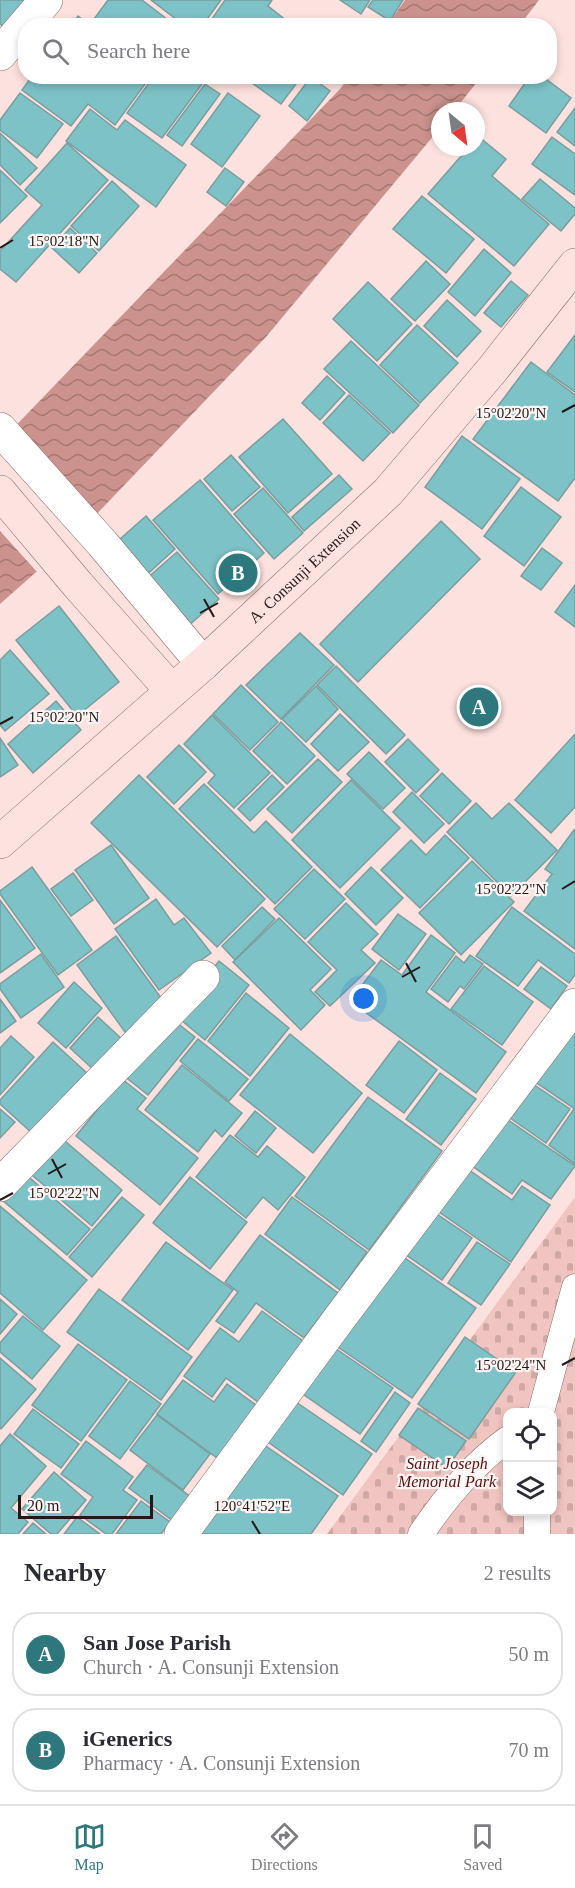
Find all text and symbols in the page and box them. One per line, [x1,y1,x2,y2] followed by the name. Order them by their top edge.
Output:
[18,18,557,84] search box
[39,35,72,68] icon: search
[87,38,190,63] text: Search here
[431,102,485,156] north arrow
[29,233,99,249] text: 15°02'18"N
[476,405,546,421] text: 15°02'20"N
[245,514,363,626] street label: A. Consunji Extension
[218,550,258,596] pin: B
[460,684,498,730] pin: A
[29,709,99,725] text: 15°02'20"N
[476,881,546,897] text: 15°02'22"N
[349,984,378,1013] your location
[29,1185,99,1201] text: 15°02'22"N
[476,1357,546,1373] text: 15°02'24"N
[503,1408,557,1516] map controls
[503,1408,557,1462] button: locate
[397,1455,497,1490] park label: Saint Joseph Memorial Park
[503,1462,557,1516] button: layers
[18,1492,153,1520] scale bar
[27,1497,59,1514] text: 20 m
[214,1498,290,1514] text: 120°41'52"E
[24,1558,106,1587] text: Nearby
[484,1562,551,1584] text: 2 results
[83,1630,231,1655] text: San Jose Parish
[38,1643,53,1665] text: A
[508,1643,549,1665] text: 50 m
[83,1656,339,1678] text: Church · A. Consunji Extension
[83,1726,172,1751] text: iGenerics
[39,1739,52,1761] text: B
[508,1739,549,1761] text: 70 m
[83,1752,360,1774] text: Pharmacy · A. Consunji Extension
[73,1820,106,1874] tab: Map
[251,1820,318,1874] tab: Directions
[463,1820,502,1874] tab: Saved

